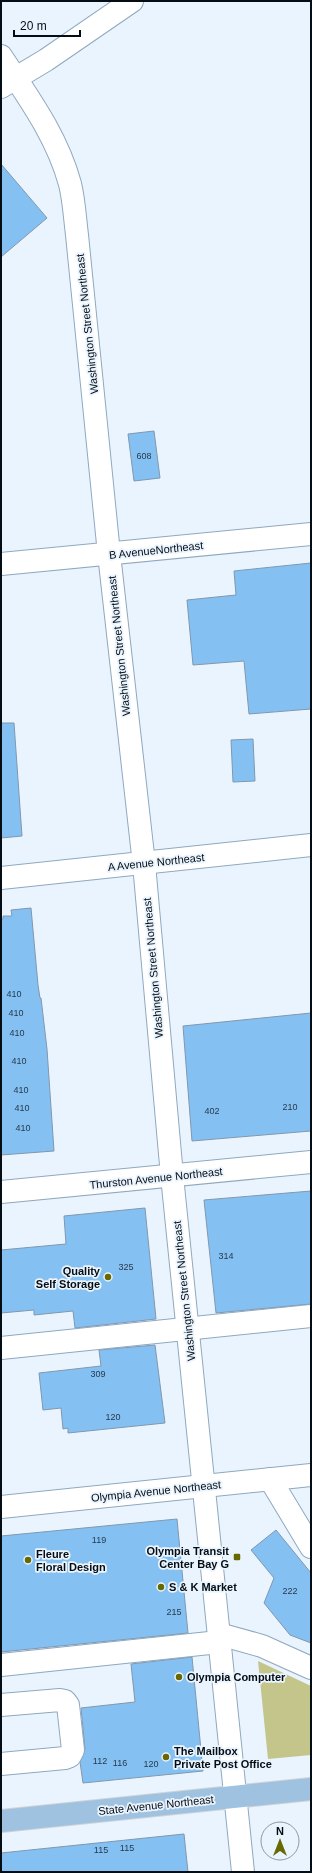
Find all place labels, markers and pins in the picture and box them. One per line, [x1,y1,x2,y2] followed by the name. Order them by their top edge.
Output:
[36,1265,101,1290] place label: Quality Self Storage
[103,1272,113,1282] marker: Quality Self Storage
[146,1545,229,1570] place label: Olympia Transit Center Bay G
[36,1548,106,1573] place label: Fleure Floral Design
[232,1552,242,1562] marker: Olympia Transit Center Bay G
[23,1555,33,1565] marker: Fleure Floral Design
[169,1581,237,1593] place label: S & K Market
[156,1582,166,1592] marker: S & K Market
[187,1671,286,1683] place label: Olympia Computer
[174,1672,184,1682] marker: Olympia Computer
[174,1745,272,1770] place label: The Mailbox Private Post Office
[161,1752,171,1762] marker: The Mailbox Private Post Office

